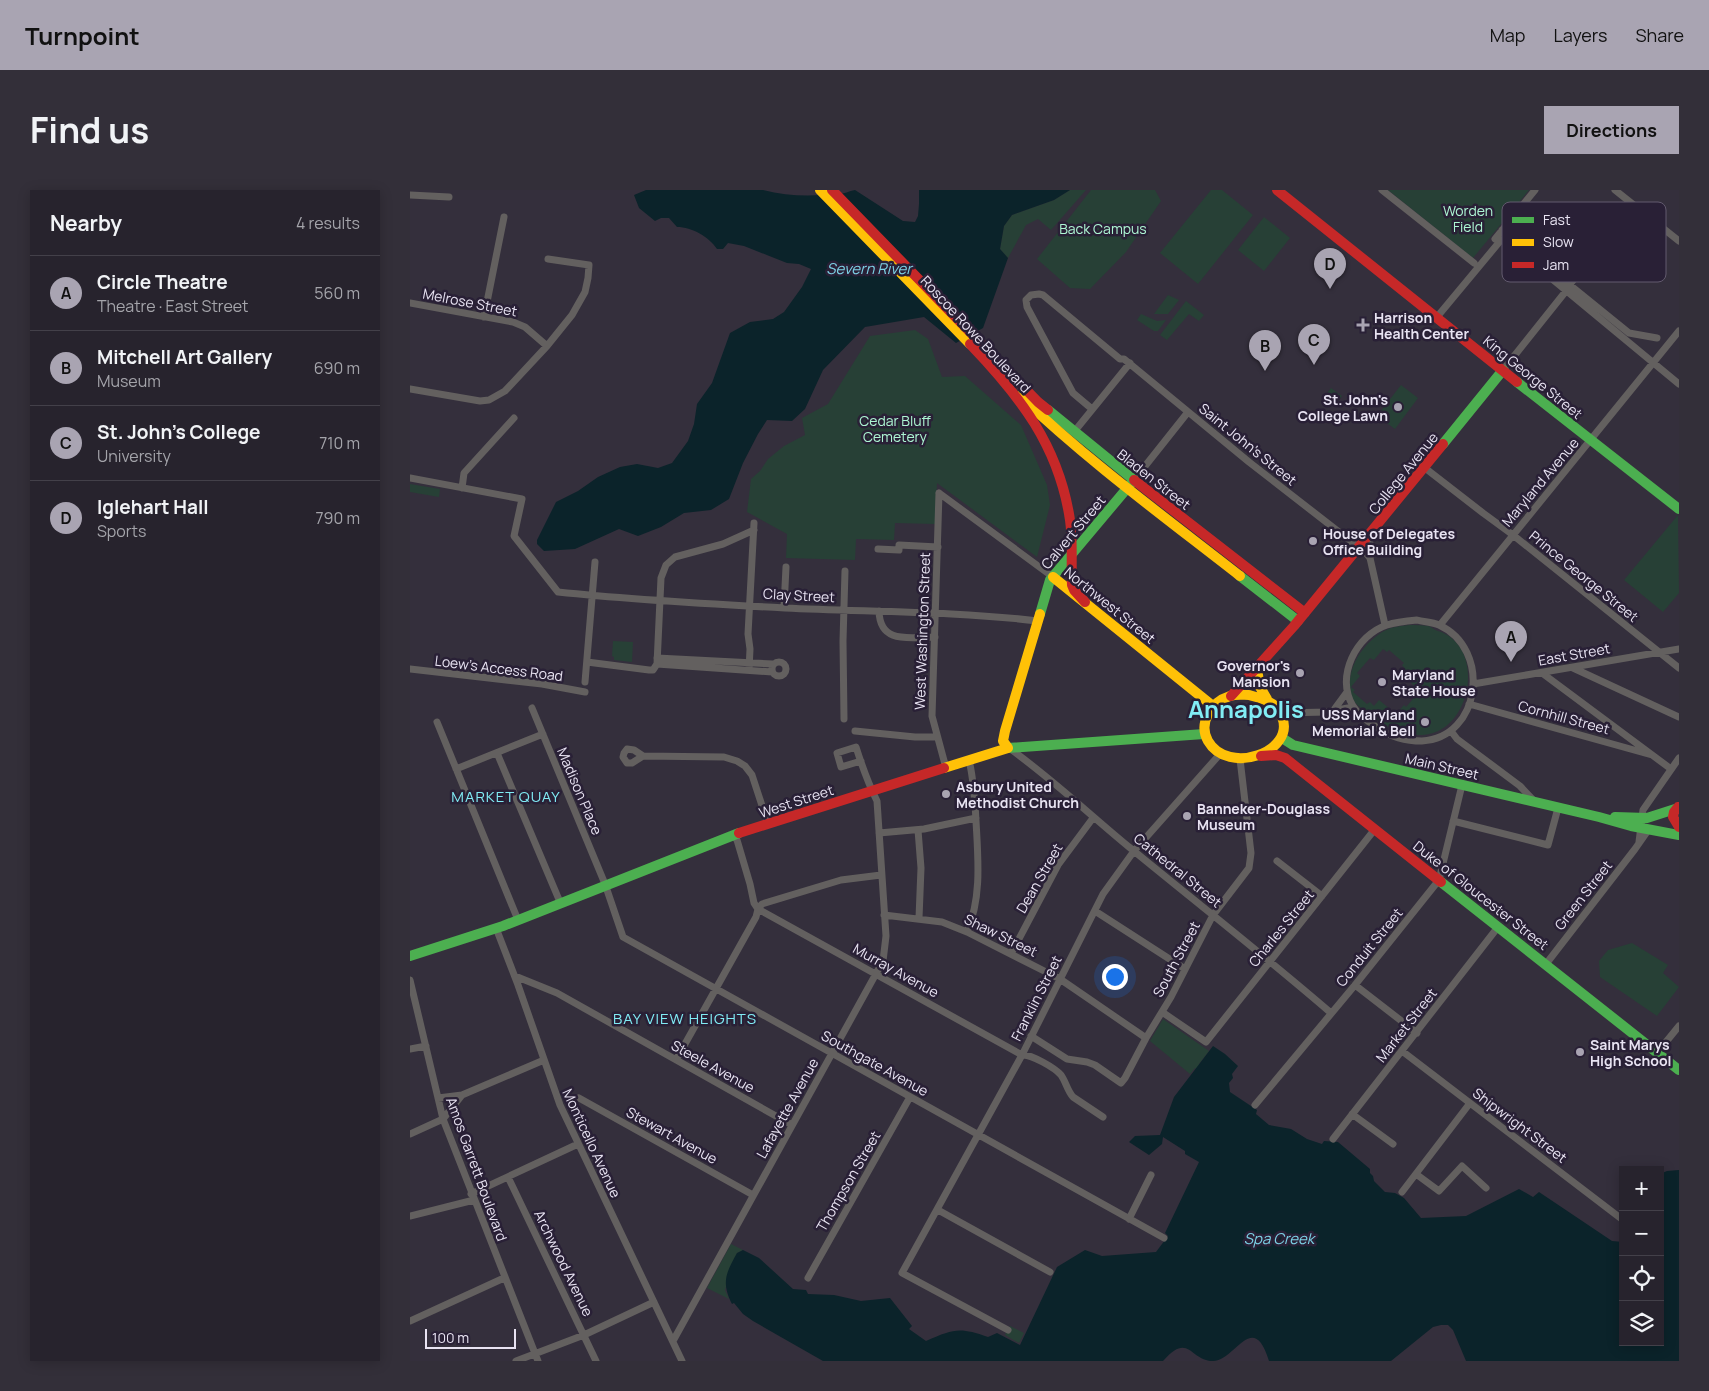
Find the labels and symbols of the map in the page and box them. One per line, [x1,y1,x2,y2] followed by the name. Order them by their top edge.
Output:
[1443,201,1493,236] park label: Worden Field
[1502,202,1666,282] legend
[1543,210,1571,229] text: Fast
[1059,219,1147,238] park label: Back Campus
[1543,232,1574,251] text: Slow
[1314,248,1346,289] pin: D
[1543,255,1569,274] text: Jam
[826,258,914,279] water label: Severn River
[917,271,1035,397] street label: Roscoe Rowe Boulevard
[421,284,519,321] street label: Melrose Street
[1374,308,1469,343] place label: Harrison Health Center
[1356,318,1370,332] marker: Harrison Health Center
[1298,324,1330,365] pin: C
[1249,330,1281,371] pin: B
[1479,331,1587,423] street label: King George Street
[1298,390,1388,425] place label: St. John's College Lawn
[1195,399,1301,490] street label: Saint John's Street
[1392,401,1404,413] marker: St. John's College Lawn
[859,411,932,446] park label: Cedar Bluff Cemetery
[1364,428,1442,518] street label: College Avenue
[1497,434,1583,530] street label: Maryland Avenue
[1113,444,1195,514] street label: Bladen Street
[1037,491,1110,573] street label: Calvert Street
[1323,524,1455,559] place label: House of Delegates Office Building
[1526,526,1643,626] street label: Prince George Street
[1307,535,1319,547] marker: House of Delegates Office Building
[910,551,934,710] street label: West Washington Street
[1060,562,1160,648] street label: Northwest Street
[763,584,836,606] street label: Clay Street
[1495,621,1527,662] pin: A
[1537,638,1612,670] street label: East Street
[434,651,564,685] street label: Loew's Access Road
[1217,656,1290,691] place label: Governor's Mansion
[1392,665,1476,700] place label: Maryland State House
[1294,667,1306,679] marker: Governor's Mansion
[1376,676,1388,688] marker: Maryland State House
[1188,692,1304,725] district label: Annapolis
[1516,696,1612,738] street label: Cornhill Street
[1312,705,1415,740] place label: USS Maryland Memorial & Bell
[1419,716,1431,728] marker: USS Maryland Memorial & Bell
[553,744,607,838] street label: Madison Place
[1403,748,1481,784] street label: Main Street
[956,777,1079,812] place label: Asbury United Methodist Church
[756,780,836,822] street label: West Street
[451,786,561,807] district label: MARKET QUAY
[940,788,952,800] marker: Asbury United Methodist Church
[1197,799,1330,834] place label: Banneker-Douglass Museum
[1181,810,1193,822] marker: Banneker-Douglass Museum
[1130,829,1226,912] street label: Cathedral Street
[1409,836,1553,954] street label: Duke of Gloucester Street
[1011,839,1067,916] street label: Dean Street
[1550,856,1616,934] street label: Green Street
[1244,885,1318,970] street label: Charles Street
[1331,903,1407,990] street label: Conduit Street
[961,909,1041,961] street label: Shaw Street
[1148,918,1204,1000] street label: South Street
[850,939,942,1001] street label: Murray Avenue
[1006,952,1066,1044] street label: Franklin Street
[1102,964,1128,990] your location
[1371,984,1441,1066] street label: Market Street
[613,1008,757,1029] district label: BAY VIEW HEIGHTS
[818,1026,932,1100] street label: Southgate Avenue
[668,1035,758,1097] street label: Steele Avenue
[1590,1035,1671,1070] place label: Saint Marys High School
[1574,1046,1586,1058] marker: Saint Marys High School
[752,1055,822,1161] street label: Lafayette Avenue
[1469,1083,1571,1167] street label: Shipwright Street
[558,1085,626,1201] street label: Monticello Avenue
[442,1094,512,1244] street label: Amos Garrett Boulevard
[623,1102,721,1168] street label: Stewart Avenue
[812,1127,885,1235] street label: Thompson Street
[530,1207,598,1319] street label: Archwood Avenue
[1244,1228,1317,1249] water label: Spa Creek
[425,1326,516,1349] scale bar

